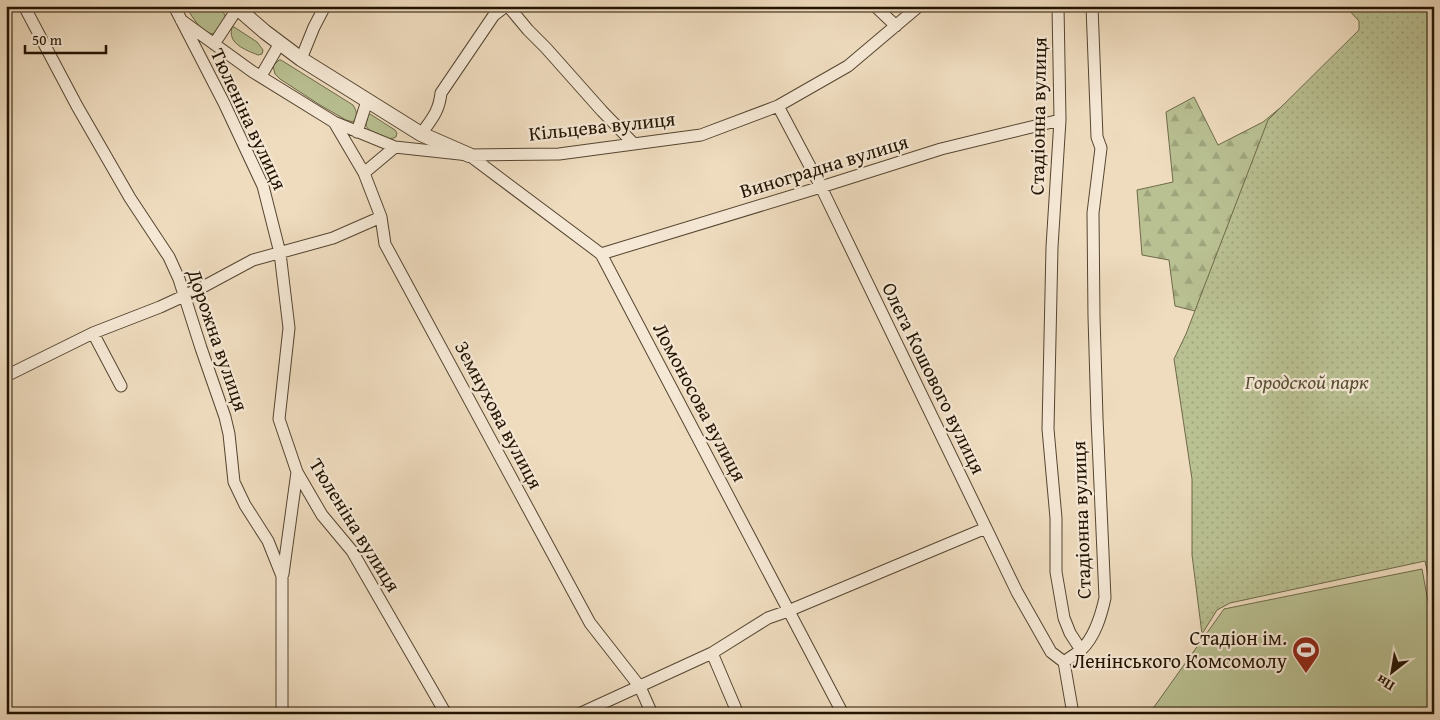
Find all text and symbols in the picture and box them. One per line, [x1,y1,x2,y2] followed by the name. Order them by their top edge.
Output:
[25,22,106,54] scale bar
[32,29,63,50] text: 50 m
[1022,37,1053,195] street label: Стадіонна вулиця
[204,43,295,194] street label: Тюленіна вулиця
[527,103,677,148] street label: Кільцева вулиця
[736,126,912,205] street label: Виноградна вулиця
[180,264,256,415] street label: Дорожна вулиця
[875,277,994,479] street label: Олега Кошового вулиця
[646,317,755,486] street label: Ломоносова вулиця
[448,335,551,494] street label: Земнухова вулиця
[1244,367,1369,396] park label: Городской парк
[1063,440,1098,600] street label: Стадіонна вулиця
[303,452,408,597] street label: Тюленіна вулиця
[1073,623,1287,675] place label: Стадіон ім. Ленінського Комсомолу
[1291,635,1321,674] sports icon: Стадіон ім. Ленінського Комсомолу
[1368,648,1418,698] north arrow
[1372,670,1398,696] text: Пн

